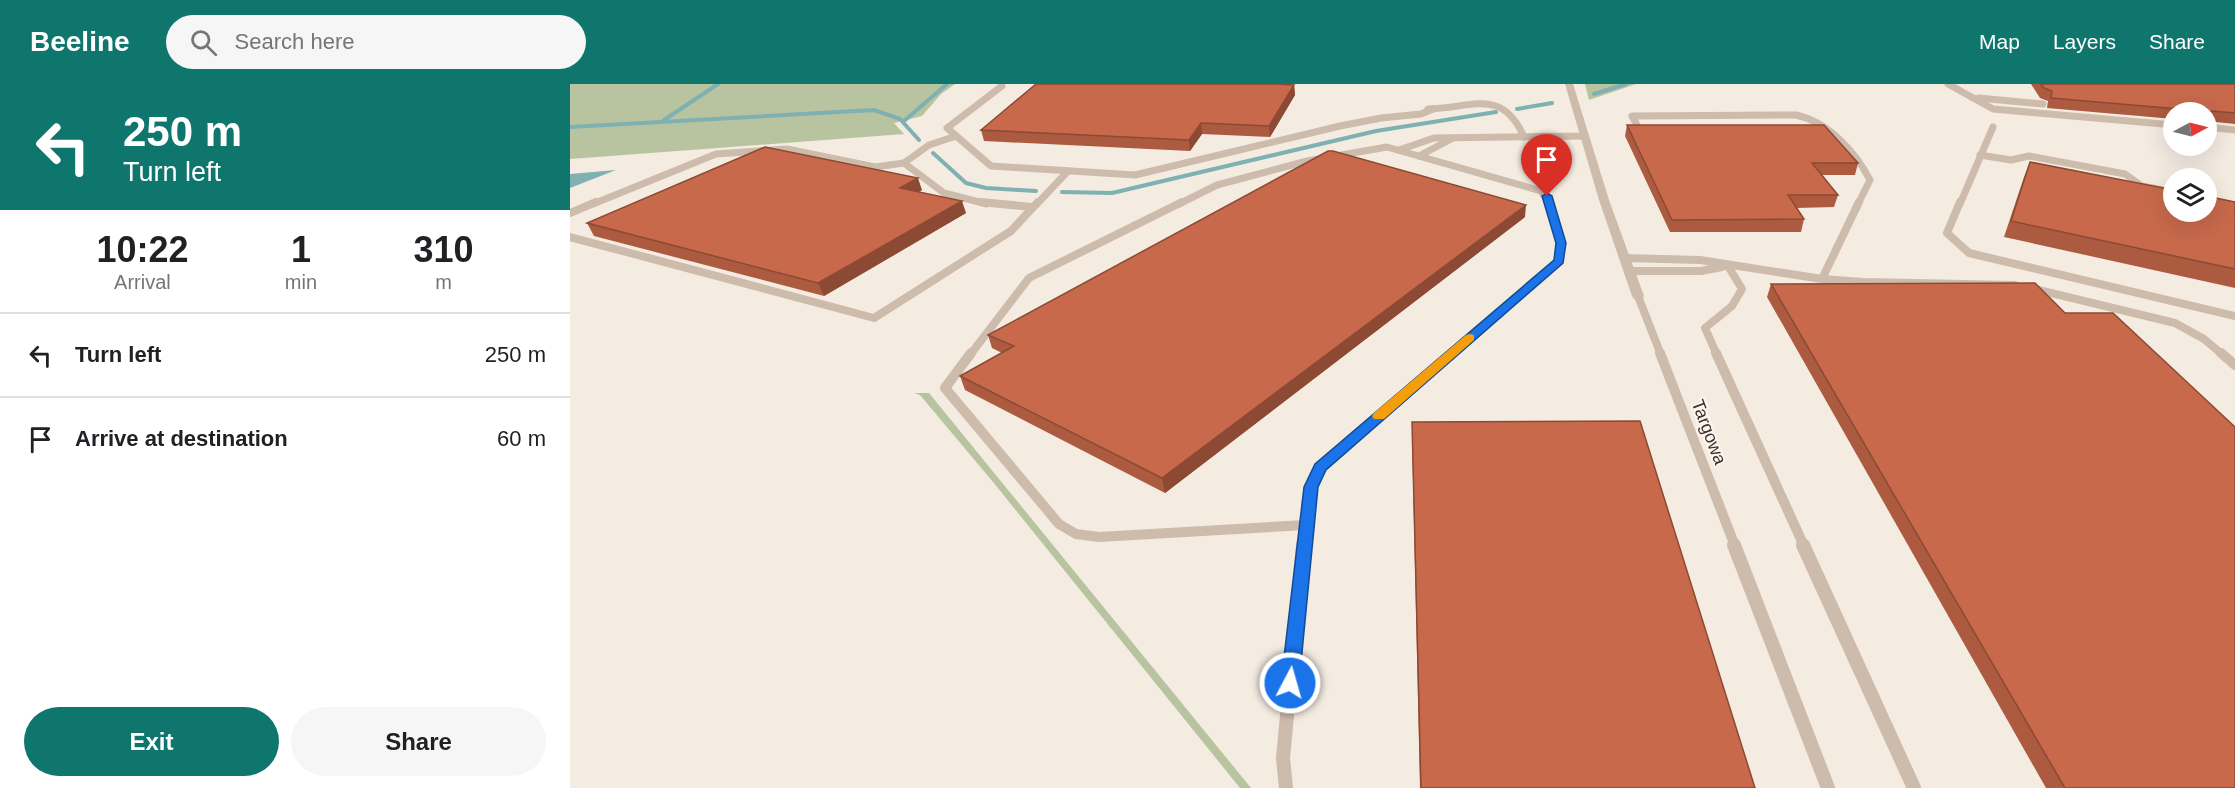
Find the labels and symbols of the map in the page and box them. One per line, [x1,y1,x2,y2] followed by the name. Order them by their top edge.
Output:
[2163,102,2217,156] north arrow
[1521,134,1572,196] pin
[1687,397,1731,468] street label: Targowa
[1258,651,1322,715] position arrow

